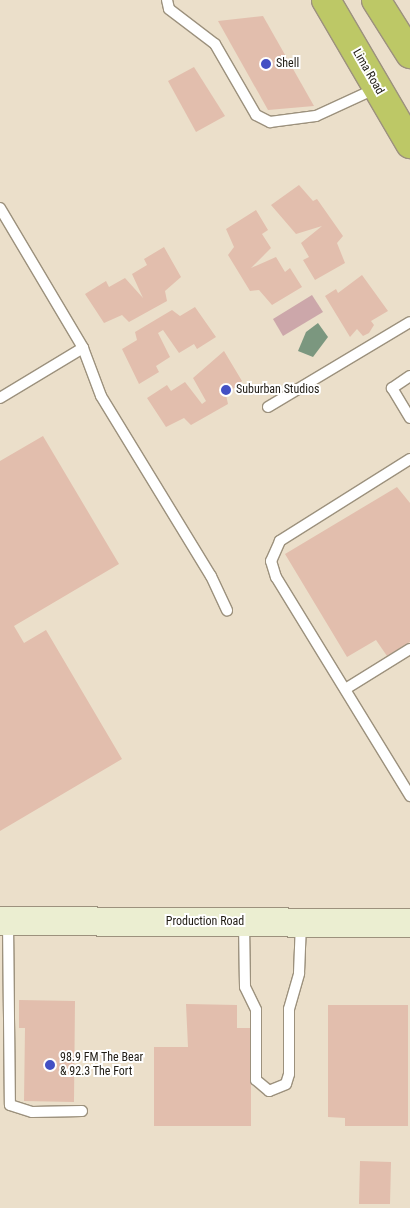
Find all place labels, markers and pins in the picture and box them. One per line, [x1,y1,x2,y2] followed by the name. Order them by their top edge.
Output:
[276,57,299,71] place label: Shell
[260,58,272,70] marker: Shell
[236,383,319,397] place label: Suburban Studios
[220,384,232,396] marker: Suburban Studios
[60,1051,143,1079] place label: 98.9 FM The Bear & 92.3 The Fort
[44,1059,56,1071] marker: 98.9 FM The Bear & 92.3 The Fort

